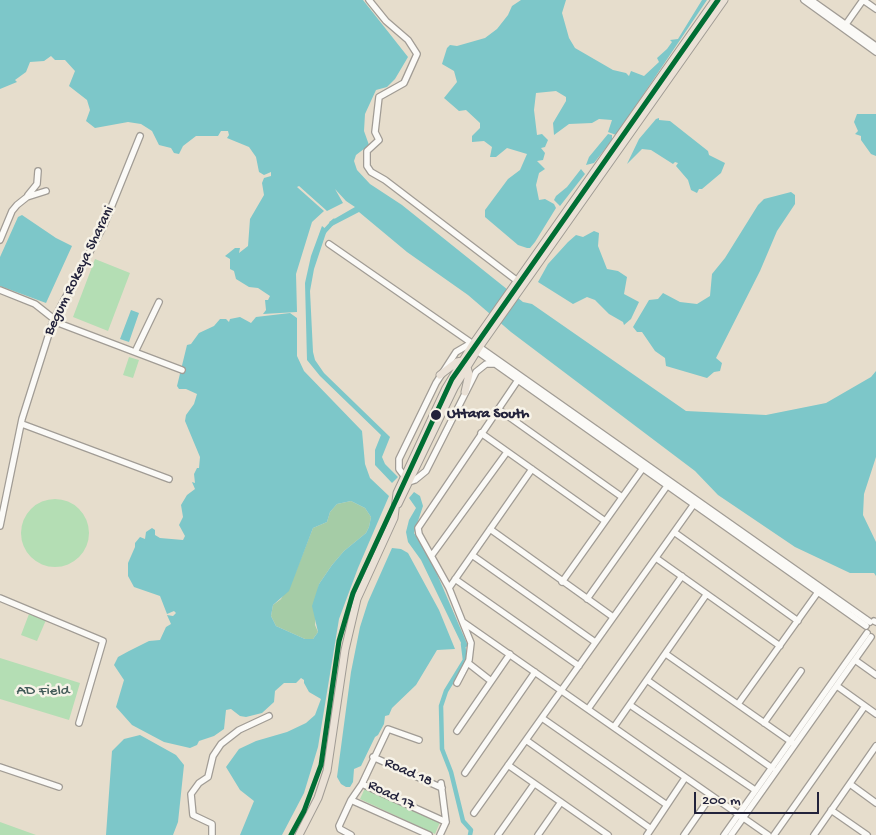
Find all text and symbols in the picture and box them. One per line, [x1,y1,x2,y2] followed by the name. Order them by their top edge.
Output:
[41,203,119,339] street label: Begum Rokeya Sharani
[447,406,529,424] place label: Uttara South
[429,408,443,422] marker: Uttara South
[17,683,69,701] park label: AD Field
[381,754,435,792] street label: Road 18
[365,777,417,815] street label: Road 17
[696,782,821,814] scale bar
[702,792,741,810] text: 200 m

